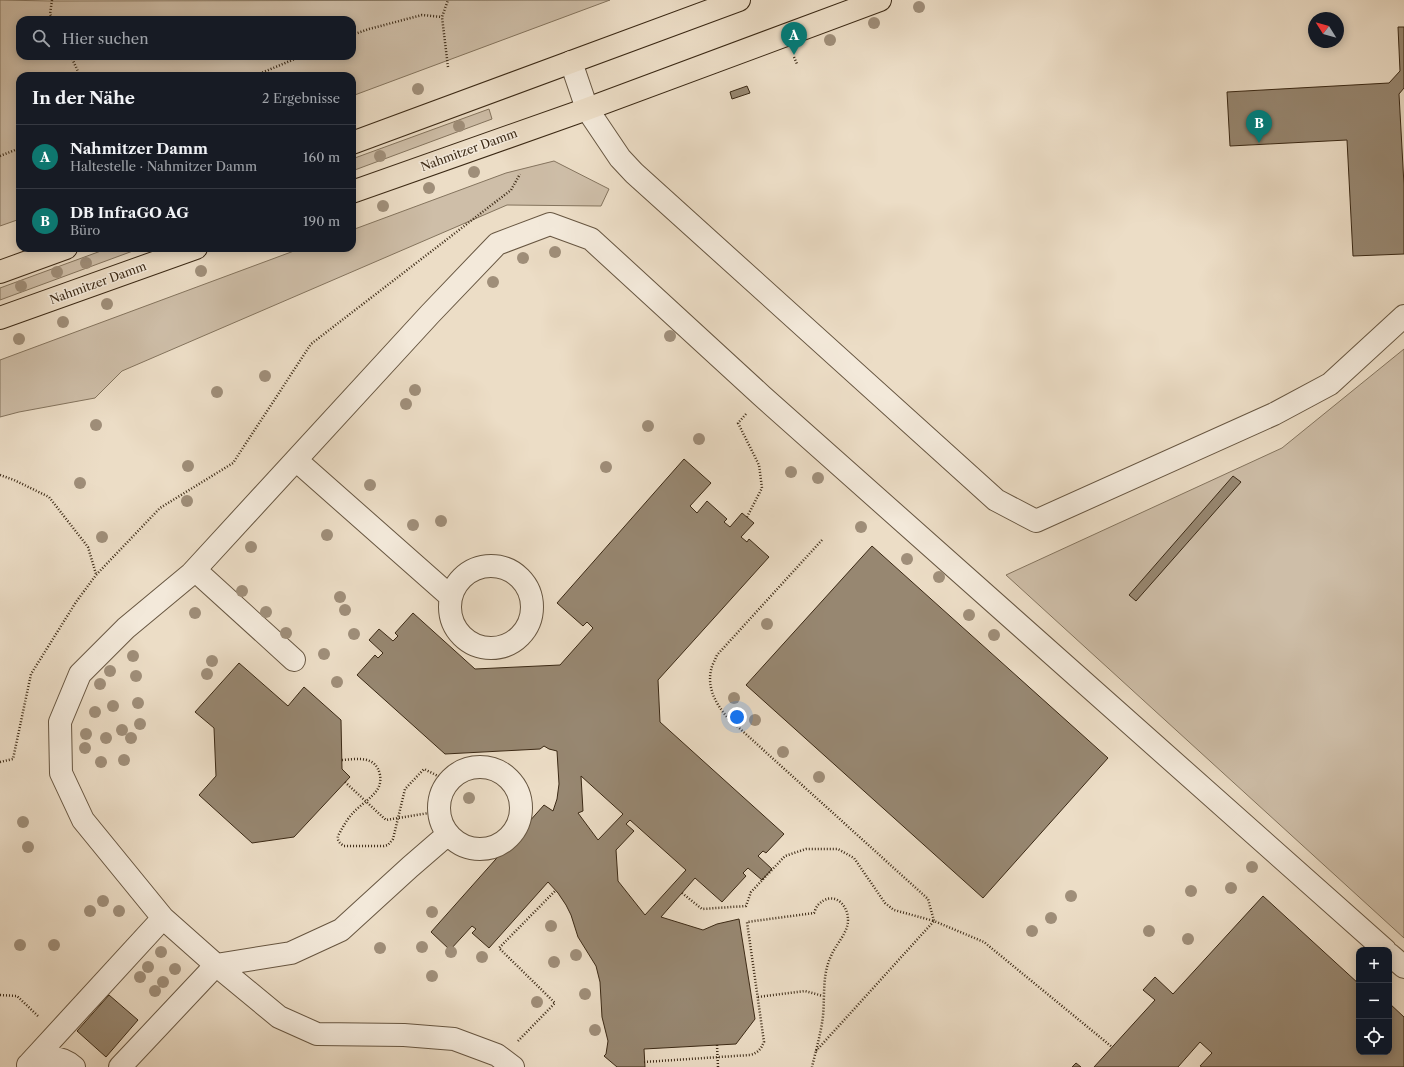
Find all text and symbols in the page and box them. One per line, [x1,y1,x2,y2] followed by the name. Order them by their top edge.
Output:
[1308,12,1344,48] north arrow
[16,16,356,60] search box
[781,22,807,55] pin: A
[30,27,52,49] icon: search
[62,29,149,48] text: Hier suchen
[32,88,135,108] text: In der Nähe
[262,90,340,106] text: 2 Ergebnisse
[1246,110,1272,143] pin: B
[418,125,519,174] street label: Nahmitzer Damm
[70,139,208,158] text: Nahmitzer Damm
[40,149,50,165] text: A
[303,149,340,165] text: 160 m
[70,158,257,174] text: Haltestelle · Nahmitzer Damm
[70,203,189,222] text: DB InfraGO AG
[40,213,50,229] text: B
[303,213,340,229] text: 190 m
[70,222,100,238] text: Büro
[47,258,148,307] street label: Nahmitzer Damm
[727,707,747,727] your location
[1356,947,1392,1055] map controls
[1356,947,1392,983] button: +
[1356,983,1392,1019] button: −
[1356,1019,1392,1055] button: locate

